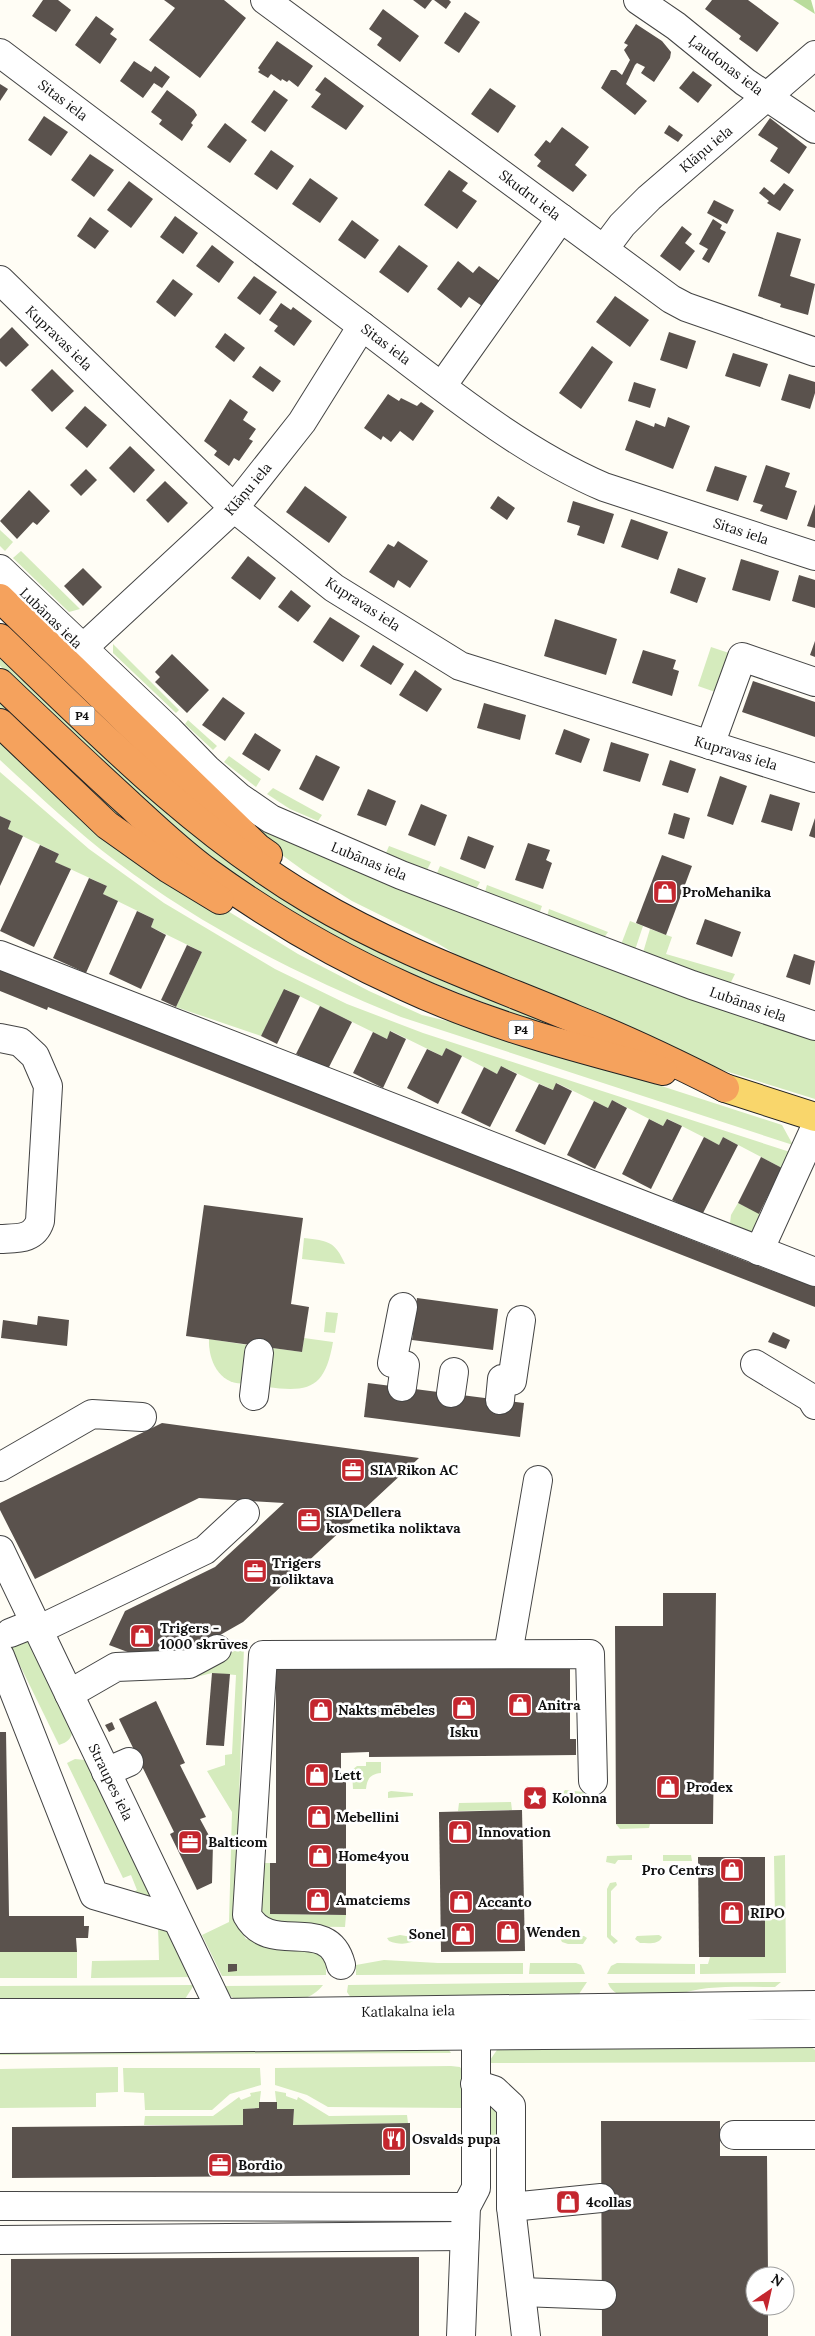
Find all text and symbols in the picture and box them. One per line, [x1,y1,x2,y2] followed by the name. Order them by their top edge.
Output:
[685,31,767,99] street label: Ļaudonas iela
[35,76,91,124] street label: Sitas iela
[676,122,736,176] street label: Klāņu iela
[495,166,565,224] street label: Skudru iela
[22,302,96,374] street label: Kupravas iela
[358,320,414,368] street label: Sitas iela
[221,459,275,519] street label: Klāņu iela
[711,514,771,548] street label: Sitas iela
[322,573,404,635] street label: Kupravas iela
[16,584,86,652] street label: Lubānas iela
[70,706,94,726] road number: P4
[692,732,780,774] street label: Kupravas iela
[328,838,410,884] street label: Lubānas iela
[652,879,678,905] shop icon: ProMehanika
[682,883,772,901] place label: ProMehanika
[707,982,789,1026] street label: Lubānas iela
[508,1020,534,1040] road number: P4
[340,1457,366,1483] office icon: SIA Rikon AC
[370,1461,459,1479] place label: SIA Rikon AC
[326,1503,461,1537] place label: SIA Dellera kosmetika noliktava
[296,1507,322,1533] office icon: SIA Dellera kosmetika noliktava
[272,1554,334,1588] place label: Trigers noliktava
[242,1558,268,1584] office icon: Trigers noliktava
[160,1619,248,1653] place label: Trigers - 1000 skrūves
[129,1623,155,1649] shop icon: Trigers - 1000 skrūves
[507,1692,533,1718] shop icon: Anitra
[451,1695,477,1721] shop icon: Isku
[538,1696,581,1714] place label: Anitra
[308,1697,334,1723] shop icon: Nakts mēbeles
[338,1701,435,1719] place label: Nakts mēbeles
[449,1723,479,1741] place label: Isku
[85,1741,137,1823] street label: Straupes iela
[304,1762,330,1788] shop icon: Lett
[334,1766,362,1784] place label: Lett
[655,1774,681,1800] shop icon: Prodex
[686,1778,733,1796] place label: Prodex
[522,1785,548,1811] place icon: Kolonna
[552,1789,608,1807] place label: Kolonna
[306,1804,332,1830] shop icon: Mebellini
[336,1808,400,1826] place label: Mebellini
[447,1819,473,1845] shop icon: Innovation
[478,1823,551,1841] place label: Innovation
[177,1829,203,1855] office icon: Balticom
[208,1833,267,1851] place label: Balticom
[307,1843,333,1869] shop icon: Home4you
[338,1847,409,1865] place label: Home4you
[719,1857,745,1883] shop icon: Pro Centrs
[642,1861,714,1879] place label: Pro Centrs
[305,1887,331,1913] shop icon: Amatciems
[448,1889,474,1915] shop icon: Accanto
[336,1891,410,1909] place label: Amatciems
[478,1893,532,1911] place label: Accanto
[719,1900,745,1926] shop icon: RIPO
[750,1904,785,1922] place label: RIPO
[495,1919,521,1945] shop icon: Wenden
[450,1921,476,1947] shop icon: Sonel
[526,1923,581,1941] place label: Wenden
[409,1925,447,1943] place label: Sonel
[361,2001,455,2021] street label: Katlakalna iela
[381,2126,407,2152] restaurant icon: Osvalds pupa
[412,2130,501,2148] place label: Osvalds pupa
[207,2152,233,2178] office icon: Bordio
[238,2156,283,2174] place label: Bordio
[555,2189,581,2215] shop icon: 4collas
[586,2193,632,2211] place label: 4collas
[745,2266,795,2316] north arrow
[768,2270,787,2291] text: N

